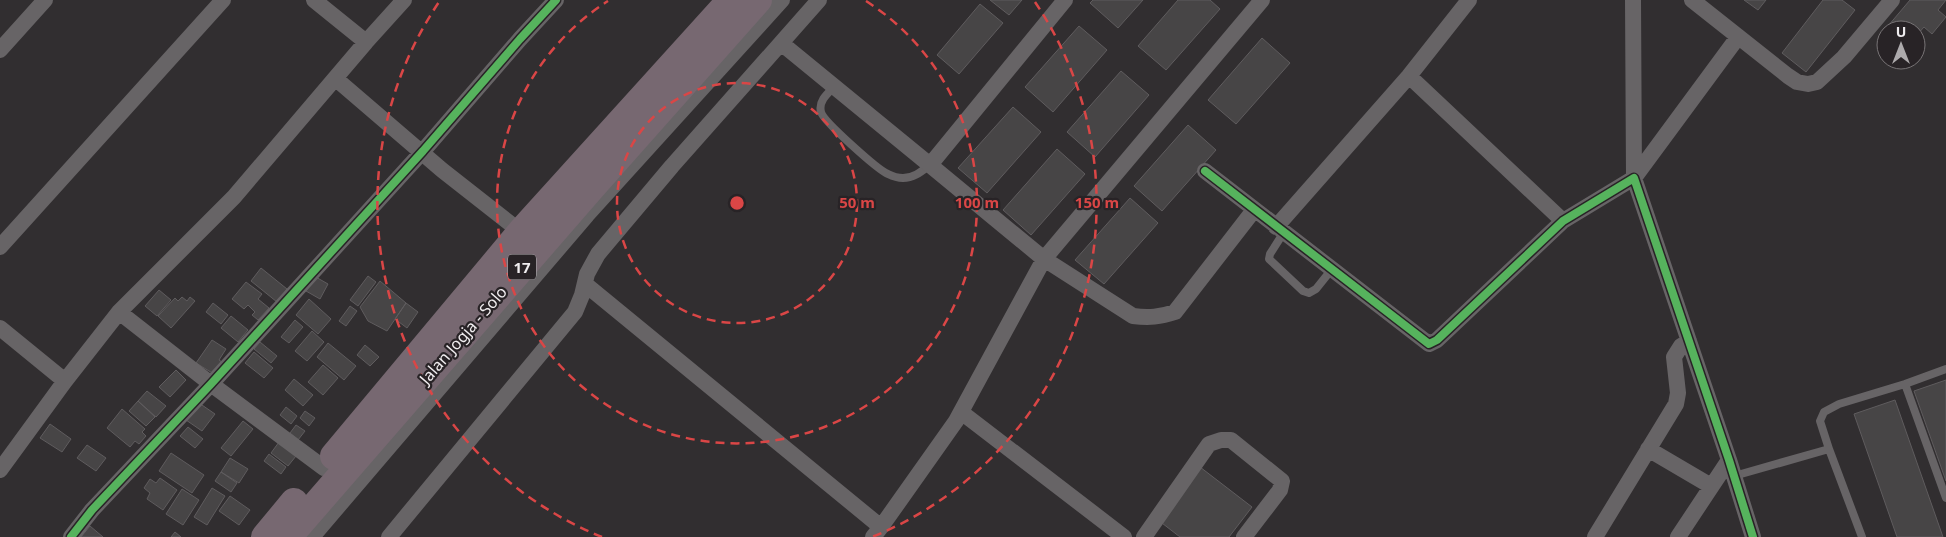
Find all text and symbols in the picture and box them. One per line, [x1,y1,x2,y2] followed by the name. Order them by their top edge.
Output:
[1876,20,1926,70] north arrow
[1896,22,1906,41] text: U
[839,192,875,212] text: 50 m
[955,192,999,212] text: 100 m
[1075,192,1119,212] text: 150 m
[728,194,746,212] centre of rings
[508,254,536,280] road number: 17
[413,281,512,390] street label: Jalan Jogja - Solo

